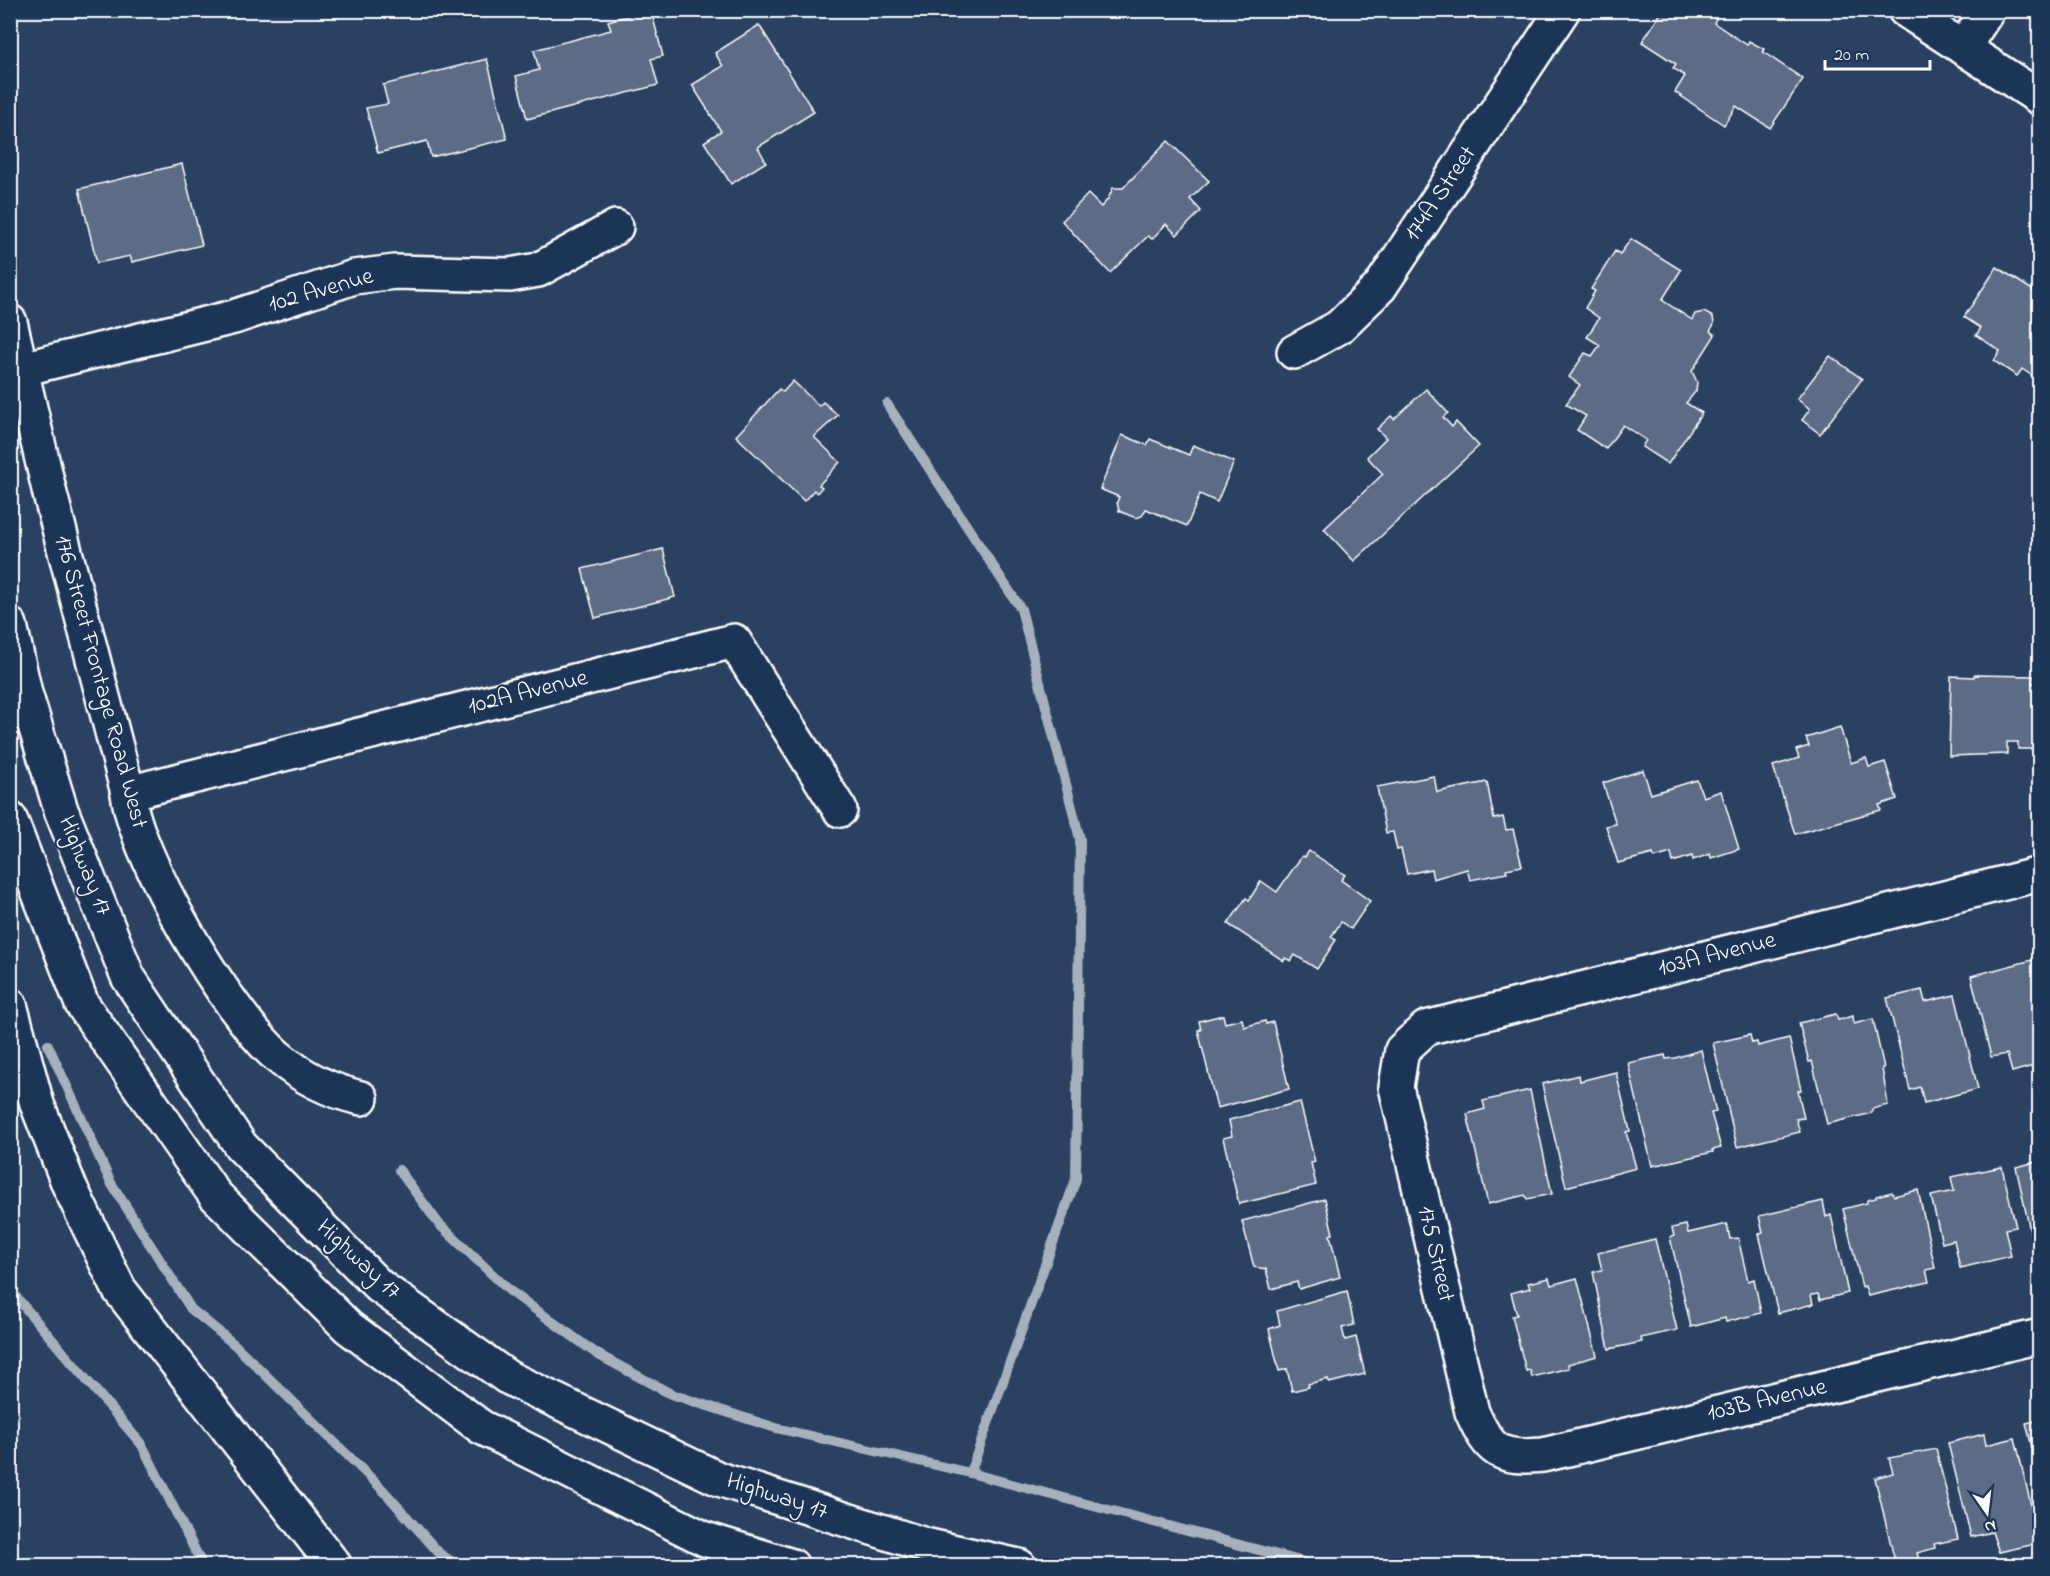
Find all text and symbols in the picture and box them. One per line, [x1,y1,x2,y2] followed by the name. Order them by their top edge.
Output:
[1825,33,1930,71] scale bar
[1834,43,1869,69] text: 20 m
[1396,139,1486,249] street label: 174A Street
[264,259,378,323] street label: 102 Avenue
[44,531,156,833] street label: 176 Street Frontage Road West
[464,661,592,725] street label: 102A Avenue
[47,811,120,922] street label: Highway 17
[1654,923,1780,987] street label: 103A Avenue
[1407,1202,1463,1306] street label: 175 Street
[307,1211,408,1309] street label: Highway 17
[1704,1370,1831,1432] street label: 103B Avenue
[721,1464,832,1531] street label: Highway 17
[1957,1483,2017,1543] north arrow
[1982,1513,1998,1539] text: N

